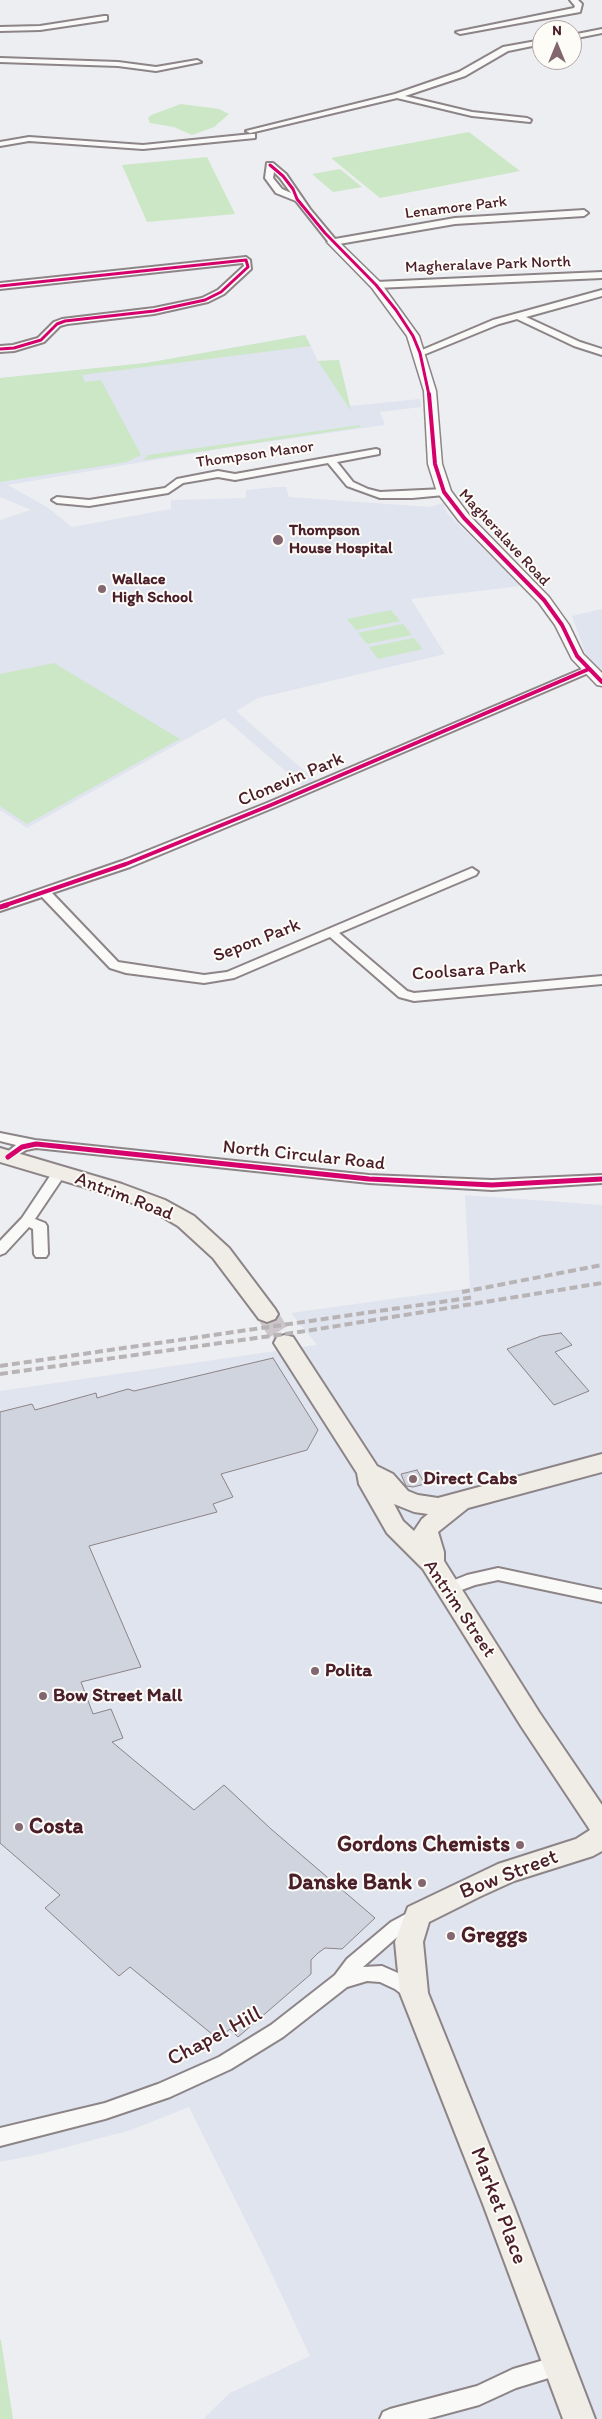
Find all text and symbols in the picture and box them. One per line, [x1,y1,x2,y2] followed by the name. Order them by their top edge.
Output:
[532,20,582,70] north arrow
[552,22,562,39] text: N
[404,192,508,224] street label: Lenamore Park
[405,253,571,277] street label: Magheralave Park North
[195,437,315,473] street label: Thompson Manor
[454,486,554,590] street label: Magheralave Road
[289,521,393,559] place label: Thompson House Hospital
[271,533,285,547] marker: Thompson House Hospital
[112,570,193,608] place label: Wallace High School
[96,583,108,595] marker: Wallace High School
[235,748,347,812] street label: Clonevin Park
[210,914,304,968] street label: Sepon Park
[411,956,527,986] street label: Coolsara Park
[222,1136,386,1176] street label: North Circular Road
[72,1168,176,1226] street label: Antrim Road
[423,1468,518,1490] place label: Direct Cabs
[407,1473,419,1485] marker: Direct Cabs
[418,1556,500,1662] street label: Antrim Street
[325,1660,372,1682] place label: Polita
[309,1665,321,1677] marker: Polita
[53,1685,182,1707] place label: Bow Street Mall
[37,1690,49,1702] marker: Bow Street Mall
[29,1814,83,1840] place label: Costa
[13,1821,25,1833] marker: Costa
[337,1832,510,1858] place label: Gordons Chemists
[514,1839,526,1851] marker: Gordons Chemists
[456,1844,562,1906] street label: Bow Street
[288,1870,412,1896] place label: Danske Bank
[416,1877,428,1889] marker: Danske Bank
[461,1923,528,1949] place label: Greggs
[445,1930,457,1942] marker: Greggs
[163,2001,267,2073] street label: Chapel Hill
[464,2144,532,2268] street label: Market Place

